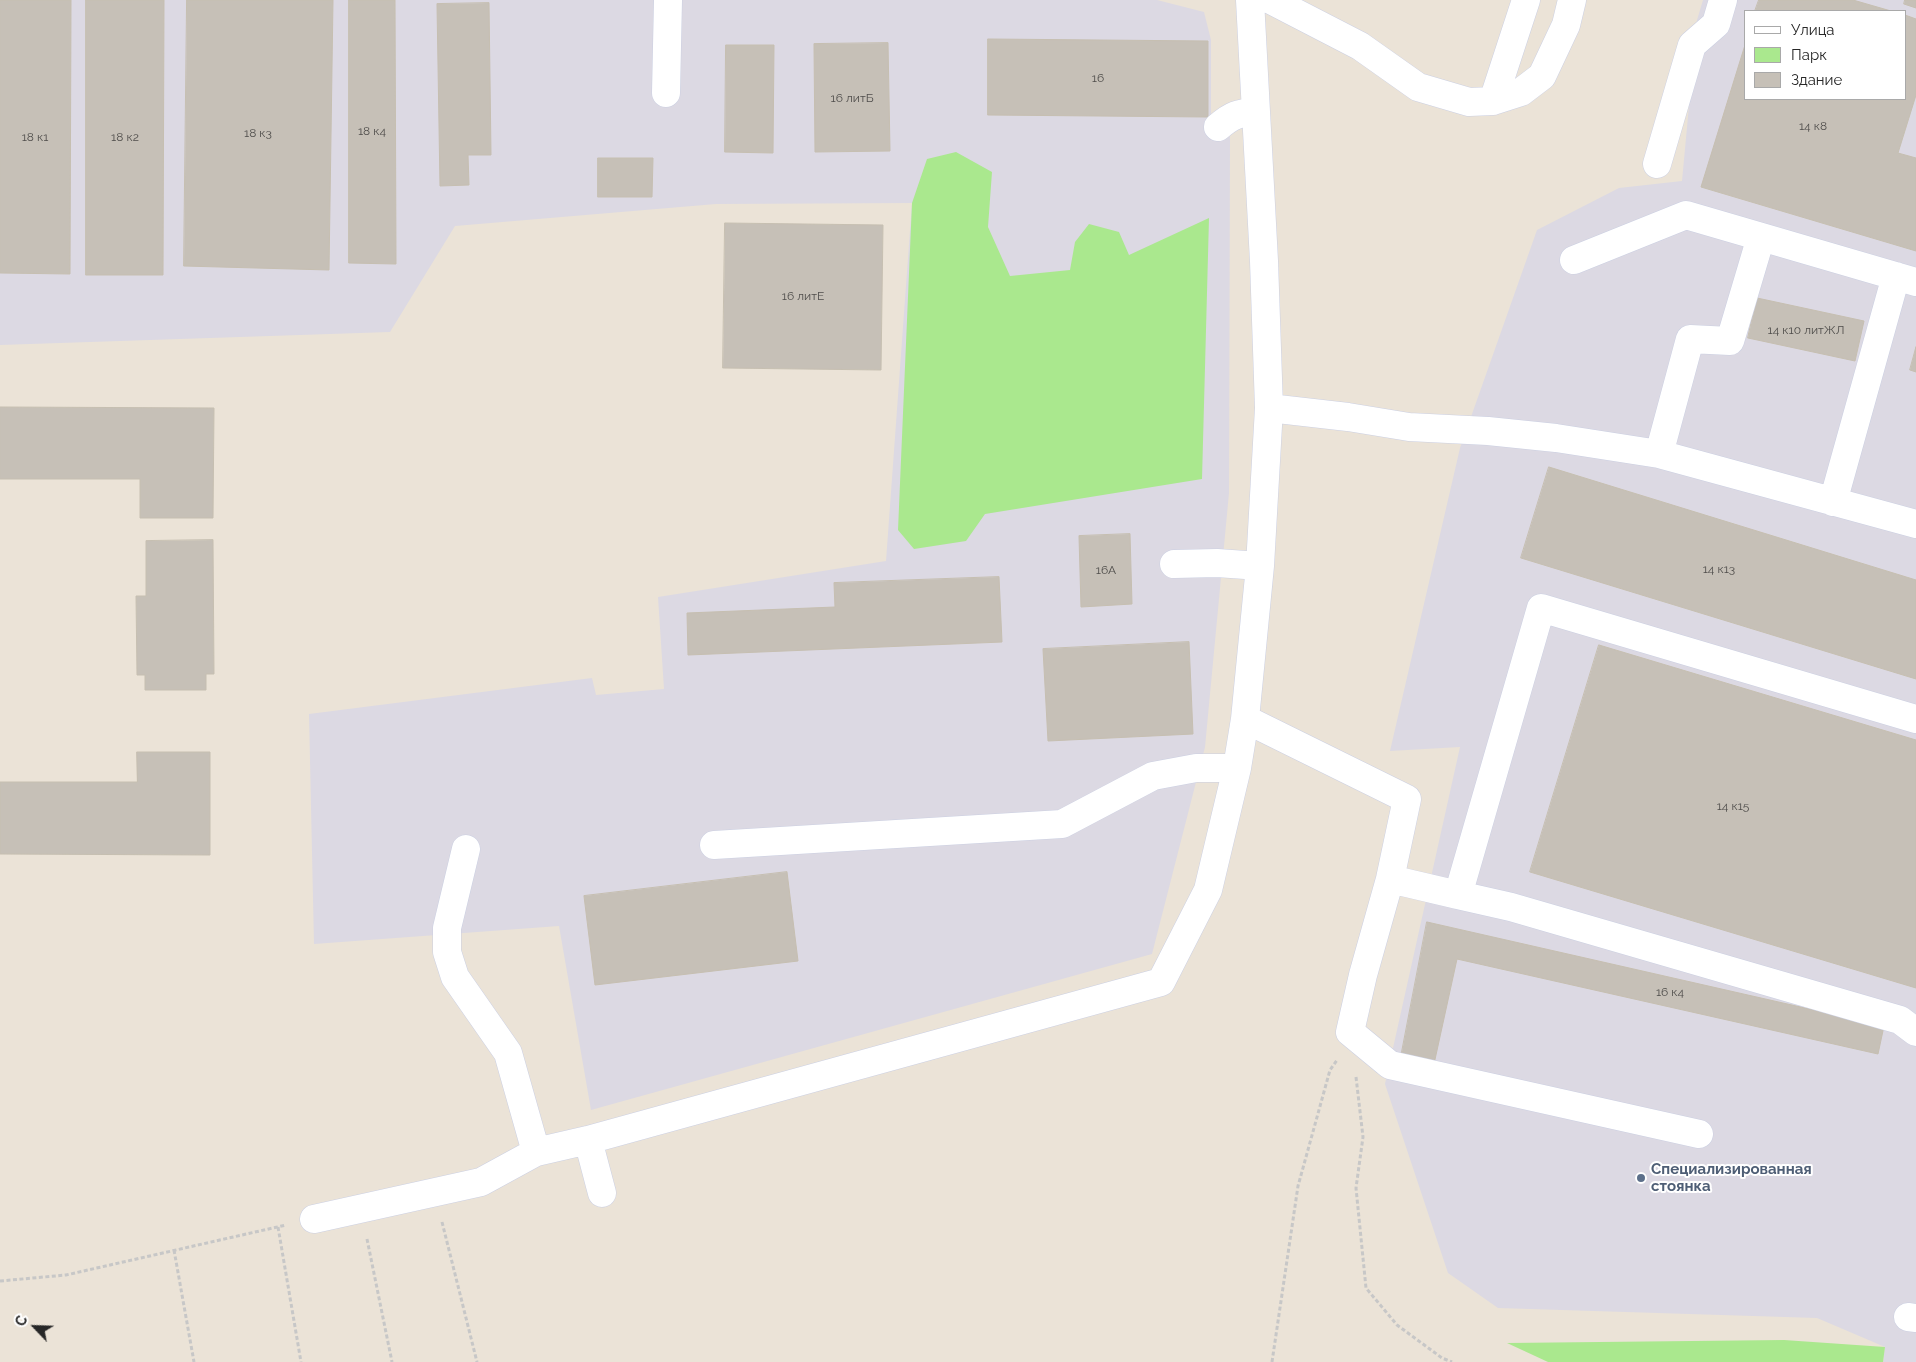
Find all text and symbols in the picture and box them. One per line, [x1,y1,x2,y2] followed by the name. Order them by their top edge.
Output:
[1744,10,1906,100] legend
[1791,21,1835,39] text: Улица
[1791,46,1827,64] text: Парк
[1092,71,1104,85] house number: 16
[1791,71,1842,89] text: Здание
[831,91,873,105] house number: 16 литБ
[1799,119,1827,133] house number: 14 к8
[358,124,386,138] house number: 18 к4
[244,126,272,140] house number: 18 к3
[22,130,48,144] house number: 18 к1
[111,130,139,144] house number: 18 к2
[782,289,824,303] house number: 16 литЕ
[1768,323,1844,337] house number: 14 к10 литЖЛ
[1703,562,1735,576] house number: 14 к13
[1096,563,1116,577] house number: 16А
[1717,799,1749,813] house number: 14 к15
[1656,985,1684,999] house number: 16 к4
[1651,1160,1812,1195] place label: Специализированная стоянка
[1635,1172,1647,1184] marker: Специализированная стоянка
[10,1302,60,1352] north arrow
[12,1313,31,1329] text: С

